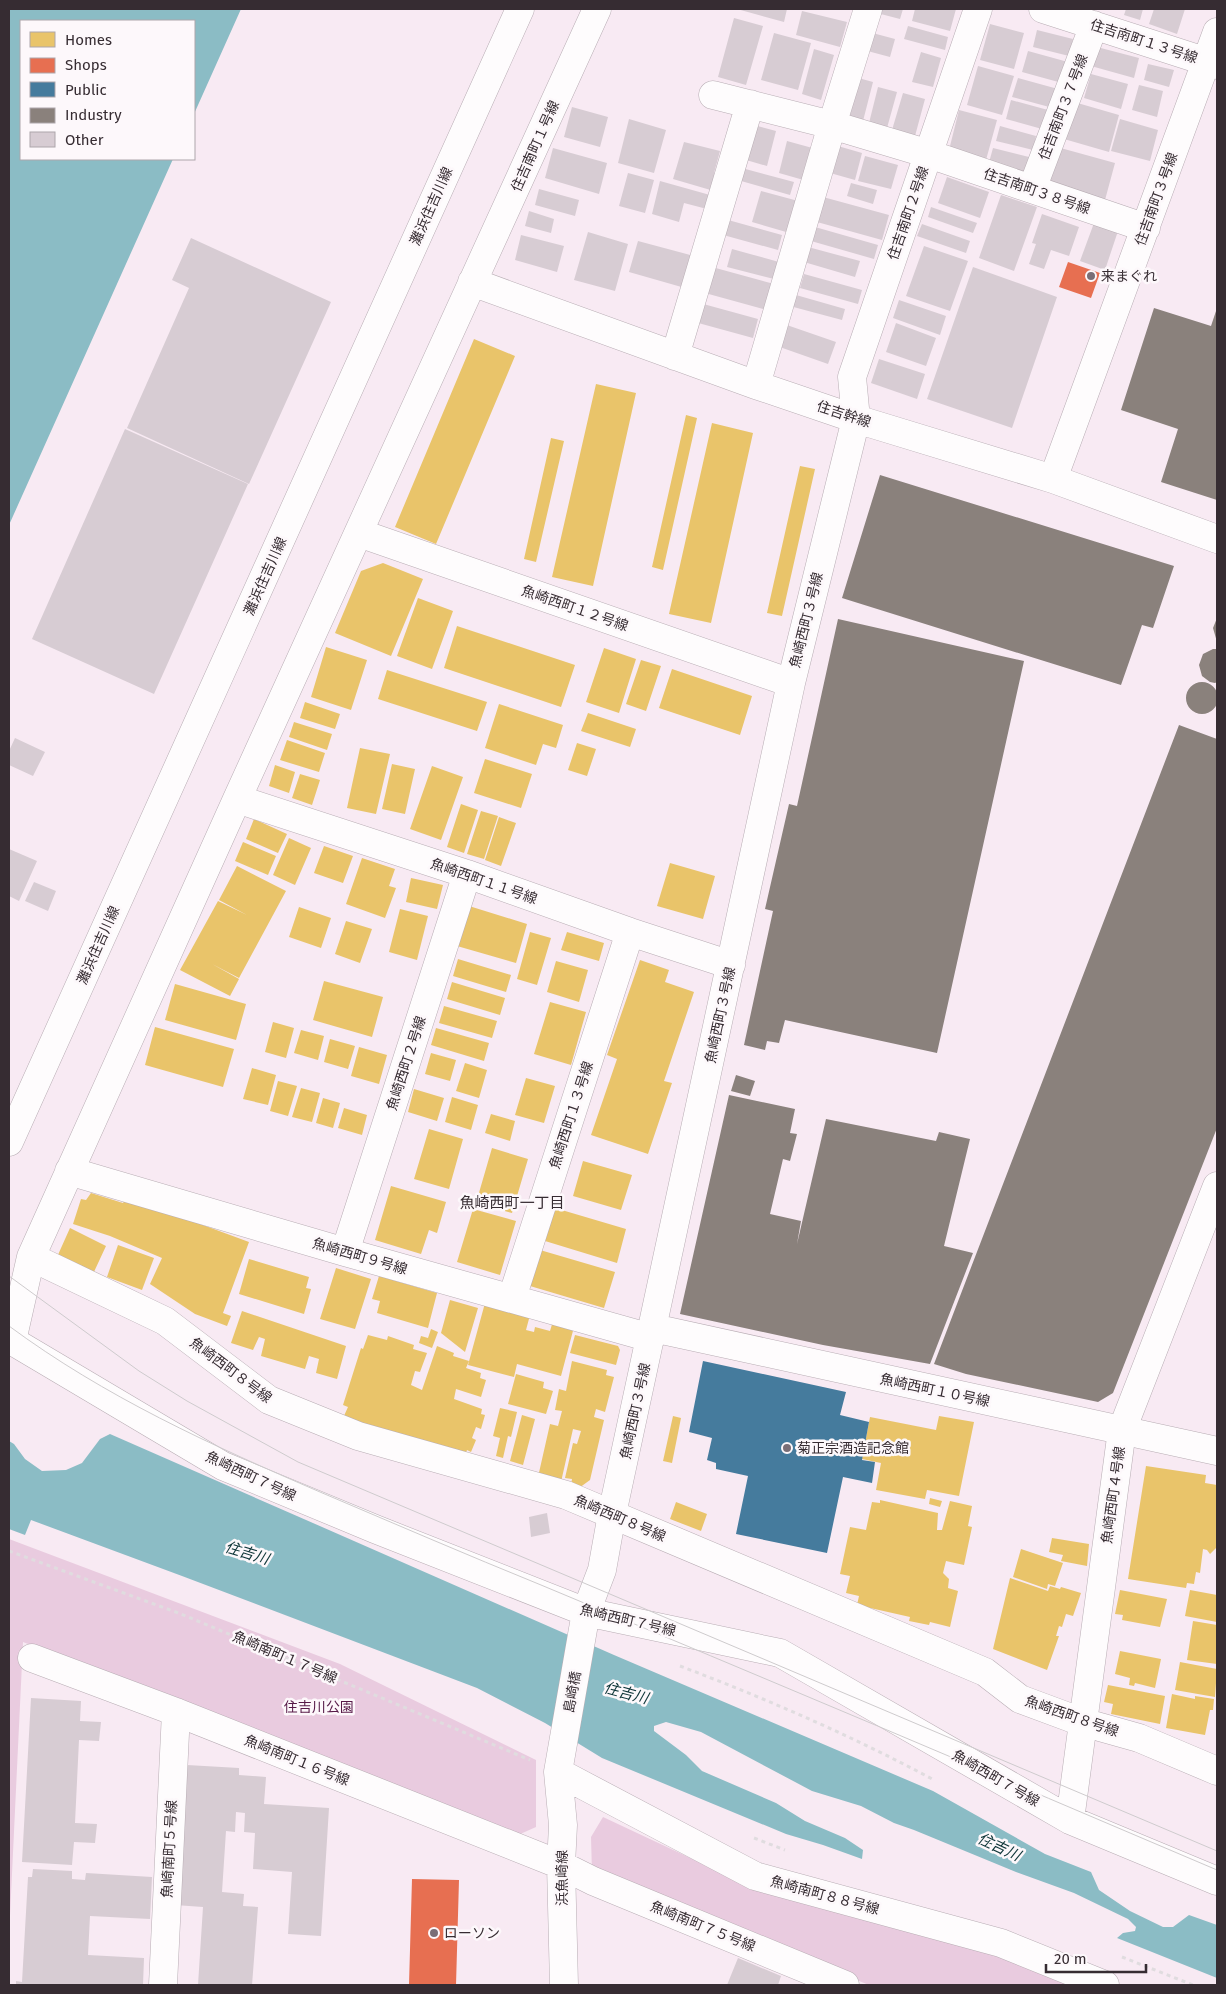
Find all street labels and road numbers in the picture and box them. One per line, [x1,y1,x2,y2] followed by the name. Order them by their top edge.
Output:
[1088,16,1200,67] street label: 住吉南町１３号線
[1035,52,1091,163] street label: 住吉南町３７号線
[508,98,563,194] street label: 住吉南町１号線
[1132,150,1181,248] street label: 住吉南町３号線
[407,164,456,248] street label: 灘浜住吉川線
[884,164,932,262] street label: 住吉南町２号線
[981,165,1093,218] street label: 住吉南町３８号線
[815,398,873,431] street label: 住吉幹線
[241,534,290,618] street label: 灘浜住吉川線
[786,571,827,670] street label: 魚崎西町３号線
[519,582,631,635] street label: 魚崎西町１２号線
[428,855,540,908] street label: 魚崎西町１１号線
[74,903,123,987] street label: 灘浜住吉川線
[702,965,739,1065] street label: 魚崎西町３号線
[383,1014,430,1112] street label: 魚崎西町２号線
[546,1059,597,1171] street label: 魚崎西町１３号線
[310,1235,409,1278] street label: 魚崎西町９号線
[186,1334,275,1407] street label: 魚崎西町８号線
[617,1361,654,1461] street label: 魚崎西町３号線
[878,1371,991,1410] street label: 魚崎西町１０号線
[1098,1445,1129,1545] street label: 魚崎西町４号線
[203,1448,299,1505] street label: 魚崎西町７号線
[571,1491,668,1545] street label: 魚崎西町８号線
[578,1601,678,1640] street label: 魚崎西町７号線
[230,1628,340,1687] street label: 魚崎南町１７号線
[560,1670,585,1714] street label: 島崎橋
[1023,1692,1121,1740] street label: 魚崎西町８号線
[242,1732,352,1789] street label: 魚崎南町１６号線
[949,1747,1042,1810] street label: 魚崎西町７号線
[158,1800,181,1898] street label: 魚崎南町５号線
[554,1850,571,1906] street label: 浜魚崎線
[769,1873,881,1918] street label: 魚崎南町８８号線
[648,1898,758,1955] street label: 魚崎南町７５号線

